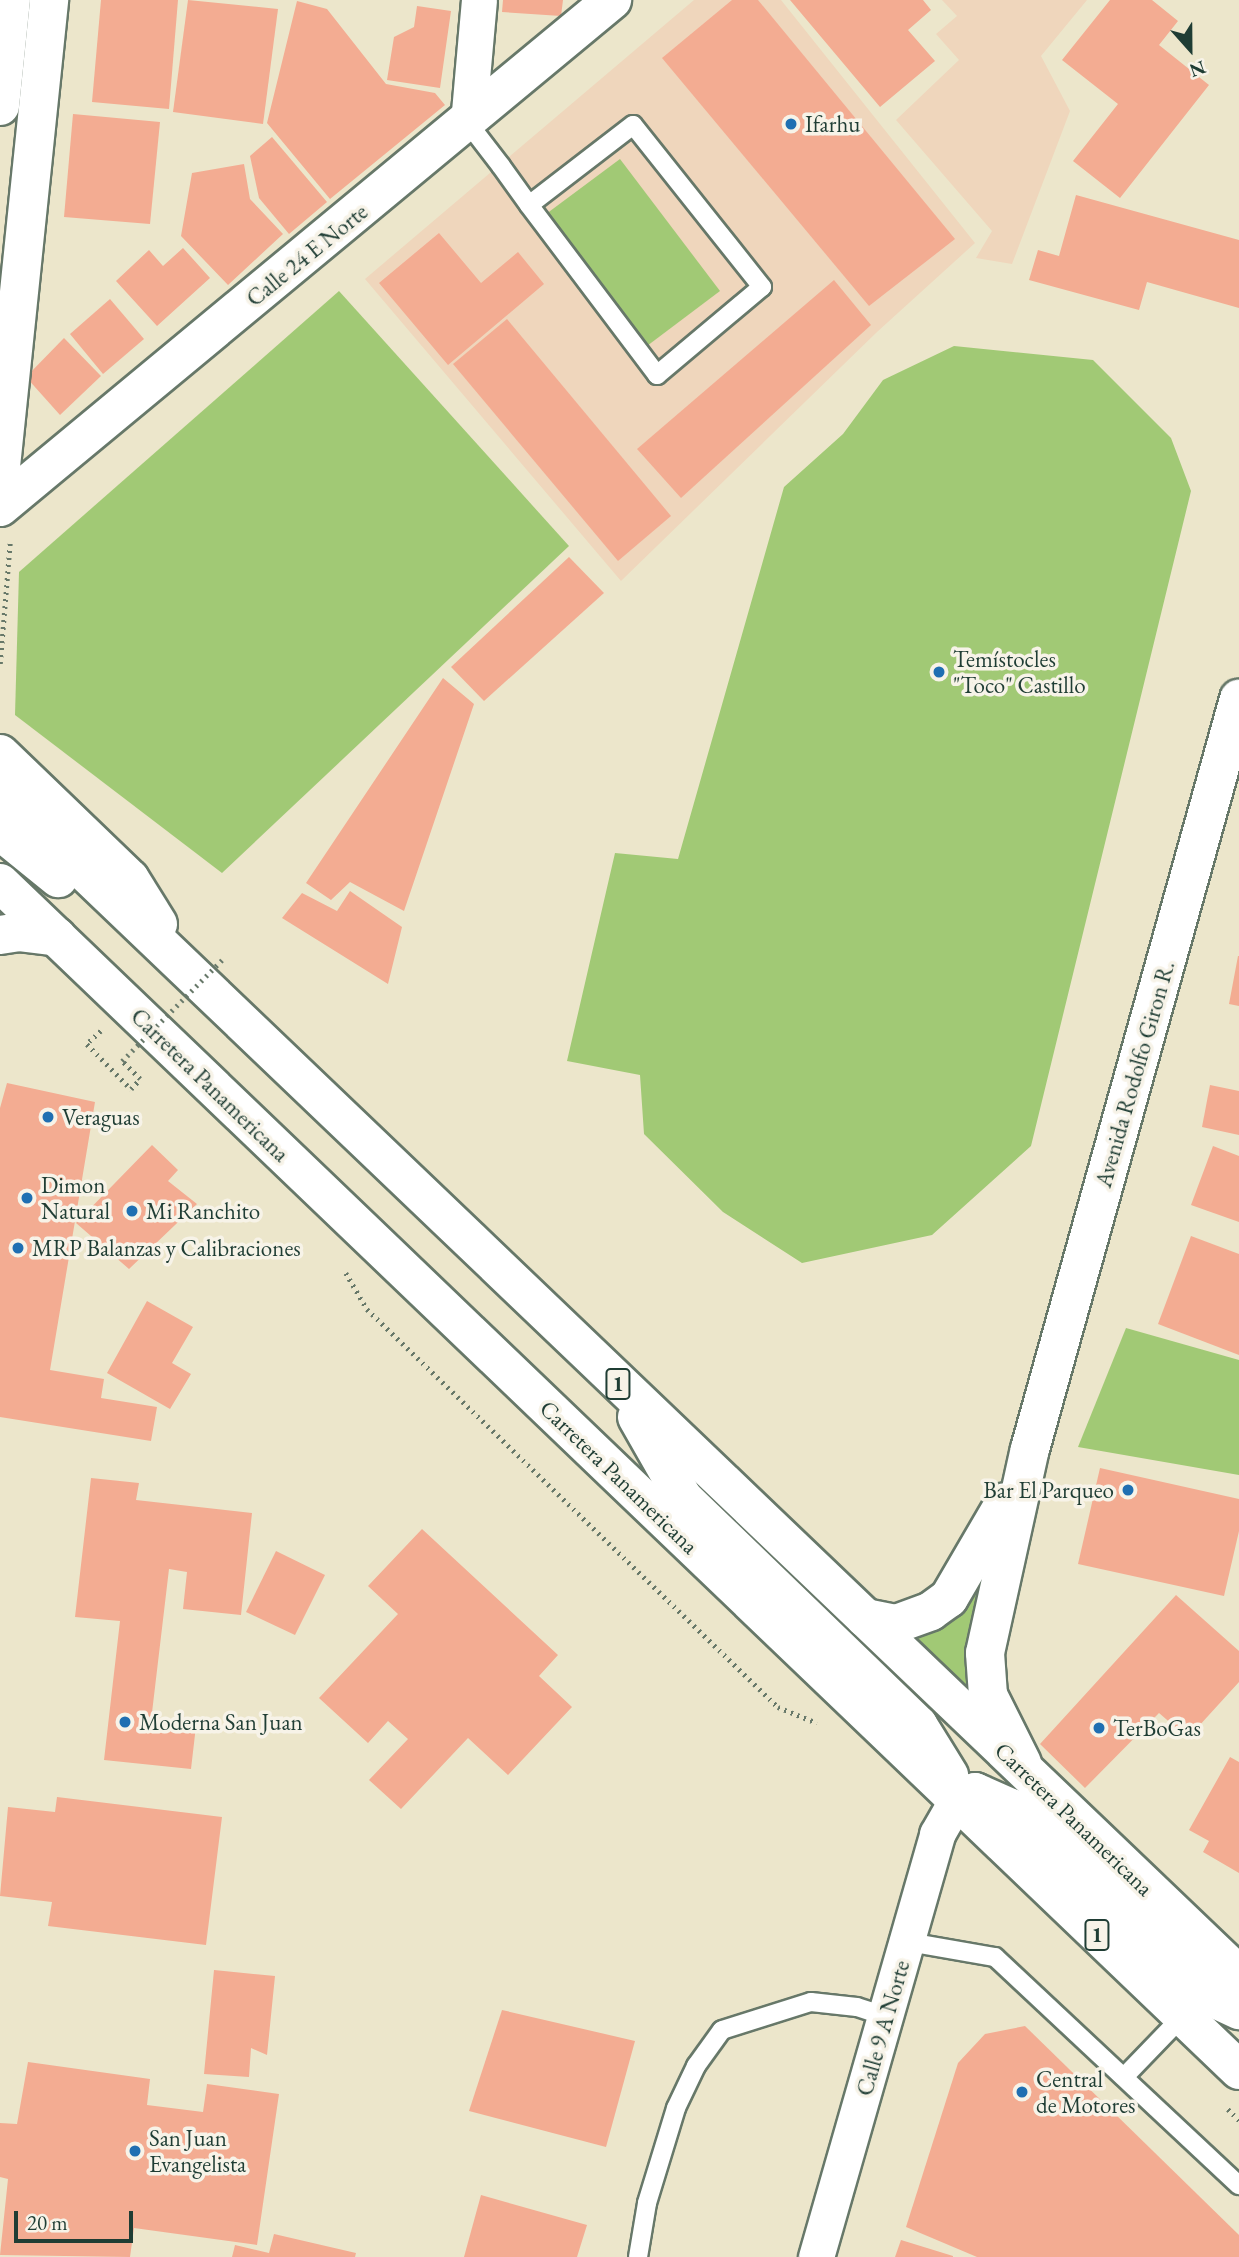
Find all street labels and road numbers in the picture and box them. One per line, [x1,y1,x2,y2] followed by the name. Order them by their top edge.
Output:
[241,198,373,312] street label: Calle 24 E Norte
[1089,957,1181,1191] street label: Avenida Rodolfo Giron R.
[125,1002,295,1168] street label: Carretera Panamericana
[604,1366,632,1402] road number: 1
[534,1394,704,1560] street label: Carretera Panamericana
[989,1736,1159,1902] street label: Carretera Panamericana
[1083,1918,1111,1952] road number: 1
[850,1957,916,2099] street label: Calle 9 A Norte

